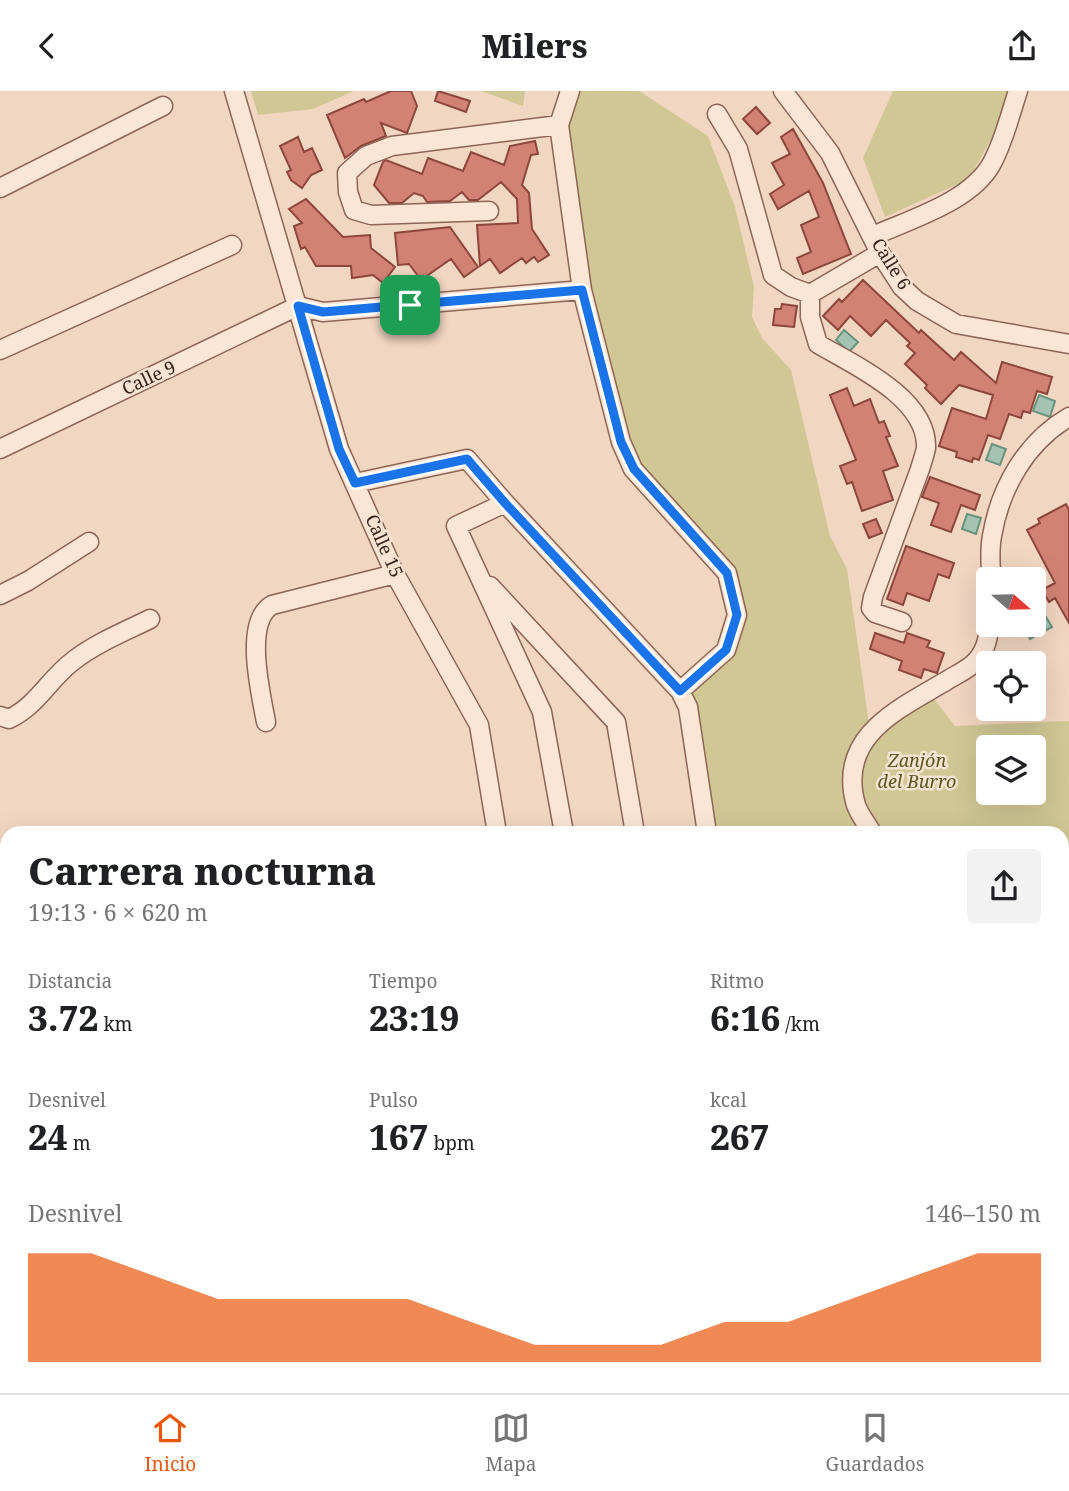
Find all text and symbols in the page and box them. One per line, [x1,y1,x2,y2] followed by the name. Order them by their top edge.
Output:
[481,24,588,67] text: Milers
[28,27,66,65] icon: back
[1003,27,1041,65] icon: share
[867,233,917,294] street label: Calle 6
[380,275,440,335] pin
[391,286,429,324] icon: arrive
[118,354,179,400] street label: Calle 9
[360,510,409,581] street label: Calle 15
[976,567,1046,637] north arrow
[976,567,1046,805] map controls
[976,651,1046,721] button: locate
[976,735,1046,805] button: layers
[878,748,956,793] park label: Zanjón del Burro
[28,844,376,896] text: Carrera nocturna
[967,849,1041,923] button: share
[28,896,208,928] text: 19:13 · 6 × 620 m
[28,968,112,994] text: Distancia
[369,968,437,994] text: Tiempo
[710,968,764,994] text: Ritmo
[28,994,98,1041] text: 3.72
[369,994,459,1041] text: 23:19
[710,994,780,1041] text: 6:16
[98,1011,132,1037] text: km
[780,1011,820,1037] text: /km
[28,1087,106,1113] text: Desnivel
[369,1087,418,1113] text: Pulso
[710,1087,747,1113] text: kcal
[28,1113,68,1160] text: 24
[369,1113,429,1160] text: 167
[710,1113,770,1160] text: 267
[68,1130,91,1156] text: m
[429,1130,475,1156] text: bpm
[28,1197,122,1229] text: Desnivel
[925,1197,1041,1229] text: 146–150 m
[145,1409,196,1477] tab: Inicio
[485,1409,536,1477] tab: Mapa
[826,1409,924,1477] tab: Guardados

